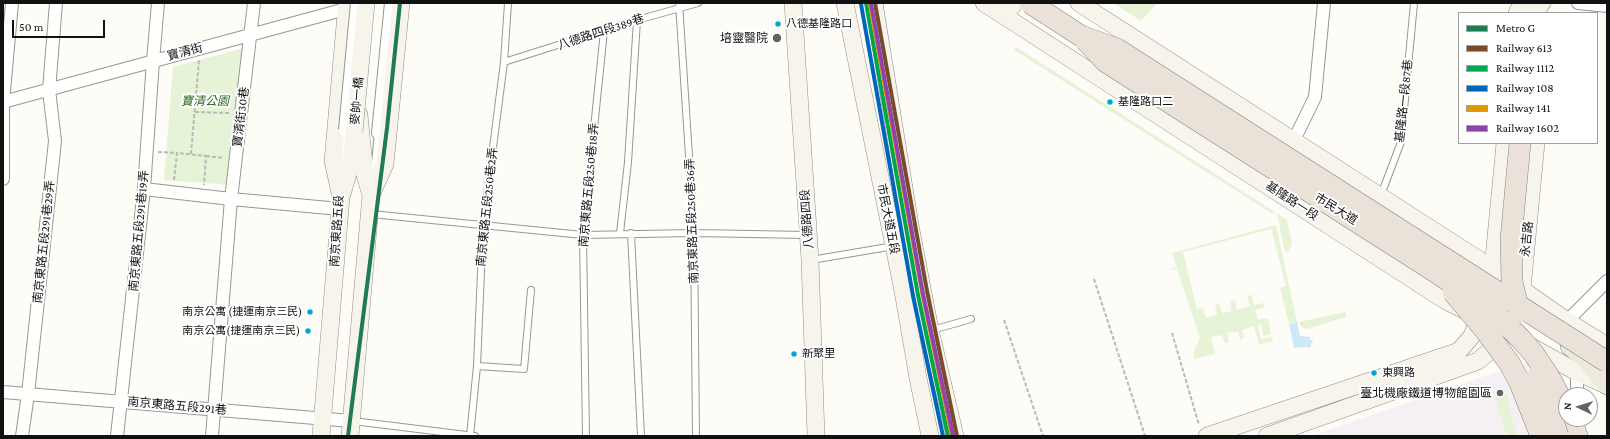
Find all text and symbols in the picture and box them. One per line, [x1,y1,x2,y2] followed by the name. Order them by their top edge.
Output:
[556,11,646,53] street label: 八德路四段389巷
[14,12,107,38] scale bar
[1458,12,1598,144] legend
[786,17,852,31] place label: 八德基隆路口
[773,19,783,29] marker: 八德基隆路口
[19,20,43,34] text: 50 m
[1496,21,1535,35] text: Metro G
[720,31,768,45] place label: 培靈醫院
[771,32,783,44] marker: 培靈醫院
[166,40,204,64] street label: 寶清街
[1496,41,1552,55] text: Railway 613
[1392,59,1416,143] street label: 基隆路一段87巷
[1496,61,1554,75] text: Railway 1112
[348,76,366,126] street label: 麥帥一橋
[1496,81,1554,95] text: Railway 108
[230,86,252,148] street label: 寶清街30巷
[181,94,229,108] park label: 寶清公園
[1118,95,1173,109] place label: 基隆路口二
[1105,97,1115,107] marker: 基隆路口二
[1496,101,1551,115] text: Railway 141
[1496,121,1559,135] text: Railway 1602
[576,122,602,248] street label: 南京東路五段250巷18弄
[474,147,500,267] street label: 南京東路五段250巷2弄
[683,158,701,284] street label: 南京東路五段250巷36弄
[127,170,151,292] street label: 南京東路五段291巷19弄
[1263,179,1321,223] street label: 基隆路一段
[30,180,58,304] street label: 南京東路五段291巷29弄
[874,182,902,256] street label: 市民大道五段
[798,189,816,249] street label: 八德路四段
[1312,190,1360,228] street label: 市民大道
[327,195,347,267] street label: 南京東路五段
[1518,220,1536,258] street label: 永吉路
[182,305,302,319] place label: 南京公寓 (捷運南京三民)
[305,307,315,317] marker: 南京公寓 (捷運南京三民)
[182,324,300,338] place label: 南京公寓(捷運南京三民)
[303,326,313,336] marker: 南京公寓(捷運南京三民)
[802,347,835,361] place label: 新聚里
[789,349,799,359] marker: 新聚里
[1382,366,1415,380] place label: 東興路
[1369,368,1379,378] marker: 東興路
[1360,386,1492,400] place label: 臺北機廠鐵道博物館園區
[1558,387,1598,427] north arrow
[1495,388,1505,398] marker: 臺北機廠鐵道博物館園區
[127,394,227,418] street label: 南京東路五段291巷
[1561,402,1573,410] text: N

